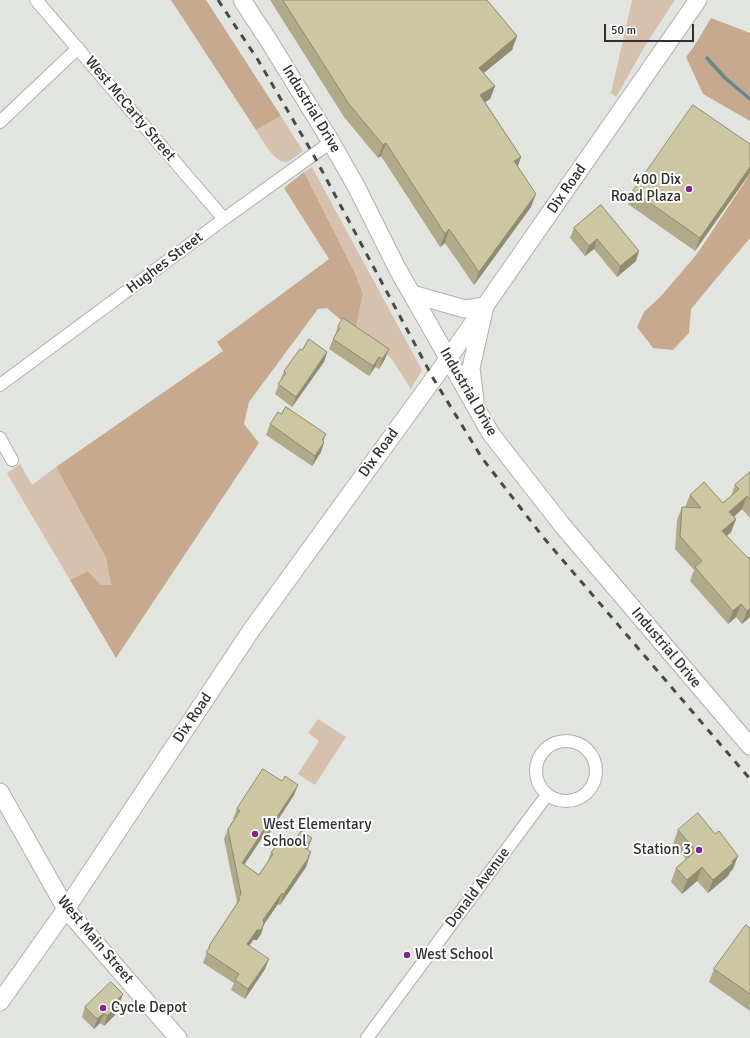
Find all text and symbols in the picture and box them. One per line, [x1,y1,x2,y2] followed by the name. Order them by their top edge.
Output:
[606,16,696,42] scale bar
[611,23,636,38] text: 50 m
[81,53,179,165] street label: West McCarty Street
[278,62,344,156] street label: Industrial Drive
[544,161,590,217] street label: Dix Road
[611,171,681,206] place label: 400 Dix Road Plaza
[684,184,694,194] marker: 400 Dix Road Plaza
[123,228,207,298] street label: Hughes Street
[435,345,501,439] street label: Industrial Drive
[355,425,403,481] street label: Dix Road
[627,604,705,692] street label: Industrial Drive
[170,690,216,746] street label: Dix Road
[263,816,371,851] place label: West Elementary School
[250,829,260,839] marker: West Elementary School
[633,841,691,859] place label: Station 3
[442,844,514,932] street label: Donald Avenue
[694,845,704,855] marker: Station 3
[53,892,137,988] street label: West Main Street
[415,946,493,964] place label: West School
[402,950,412,960] marker: West School
[111,999,187,1017] place label: Cycle Depot
[98,1003,108,1013] marker: Cycle Depot

